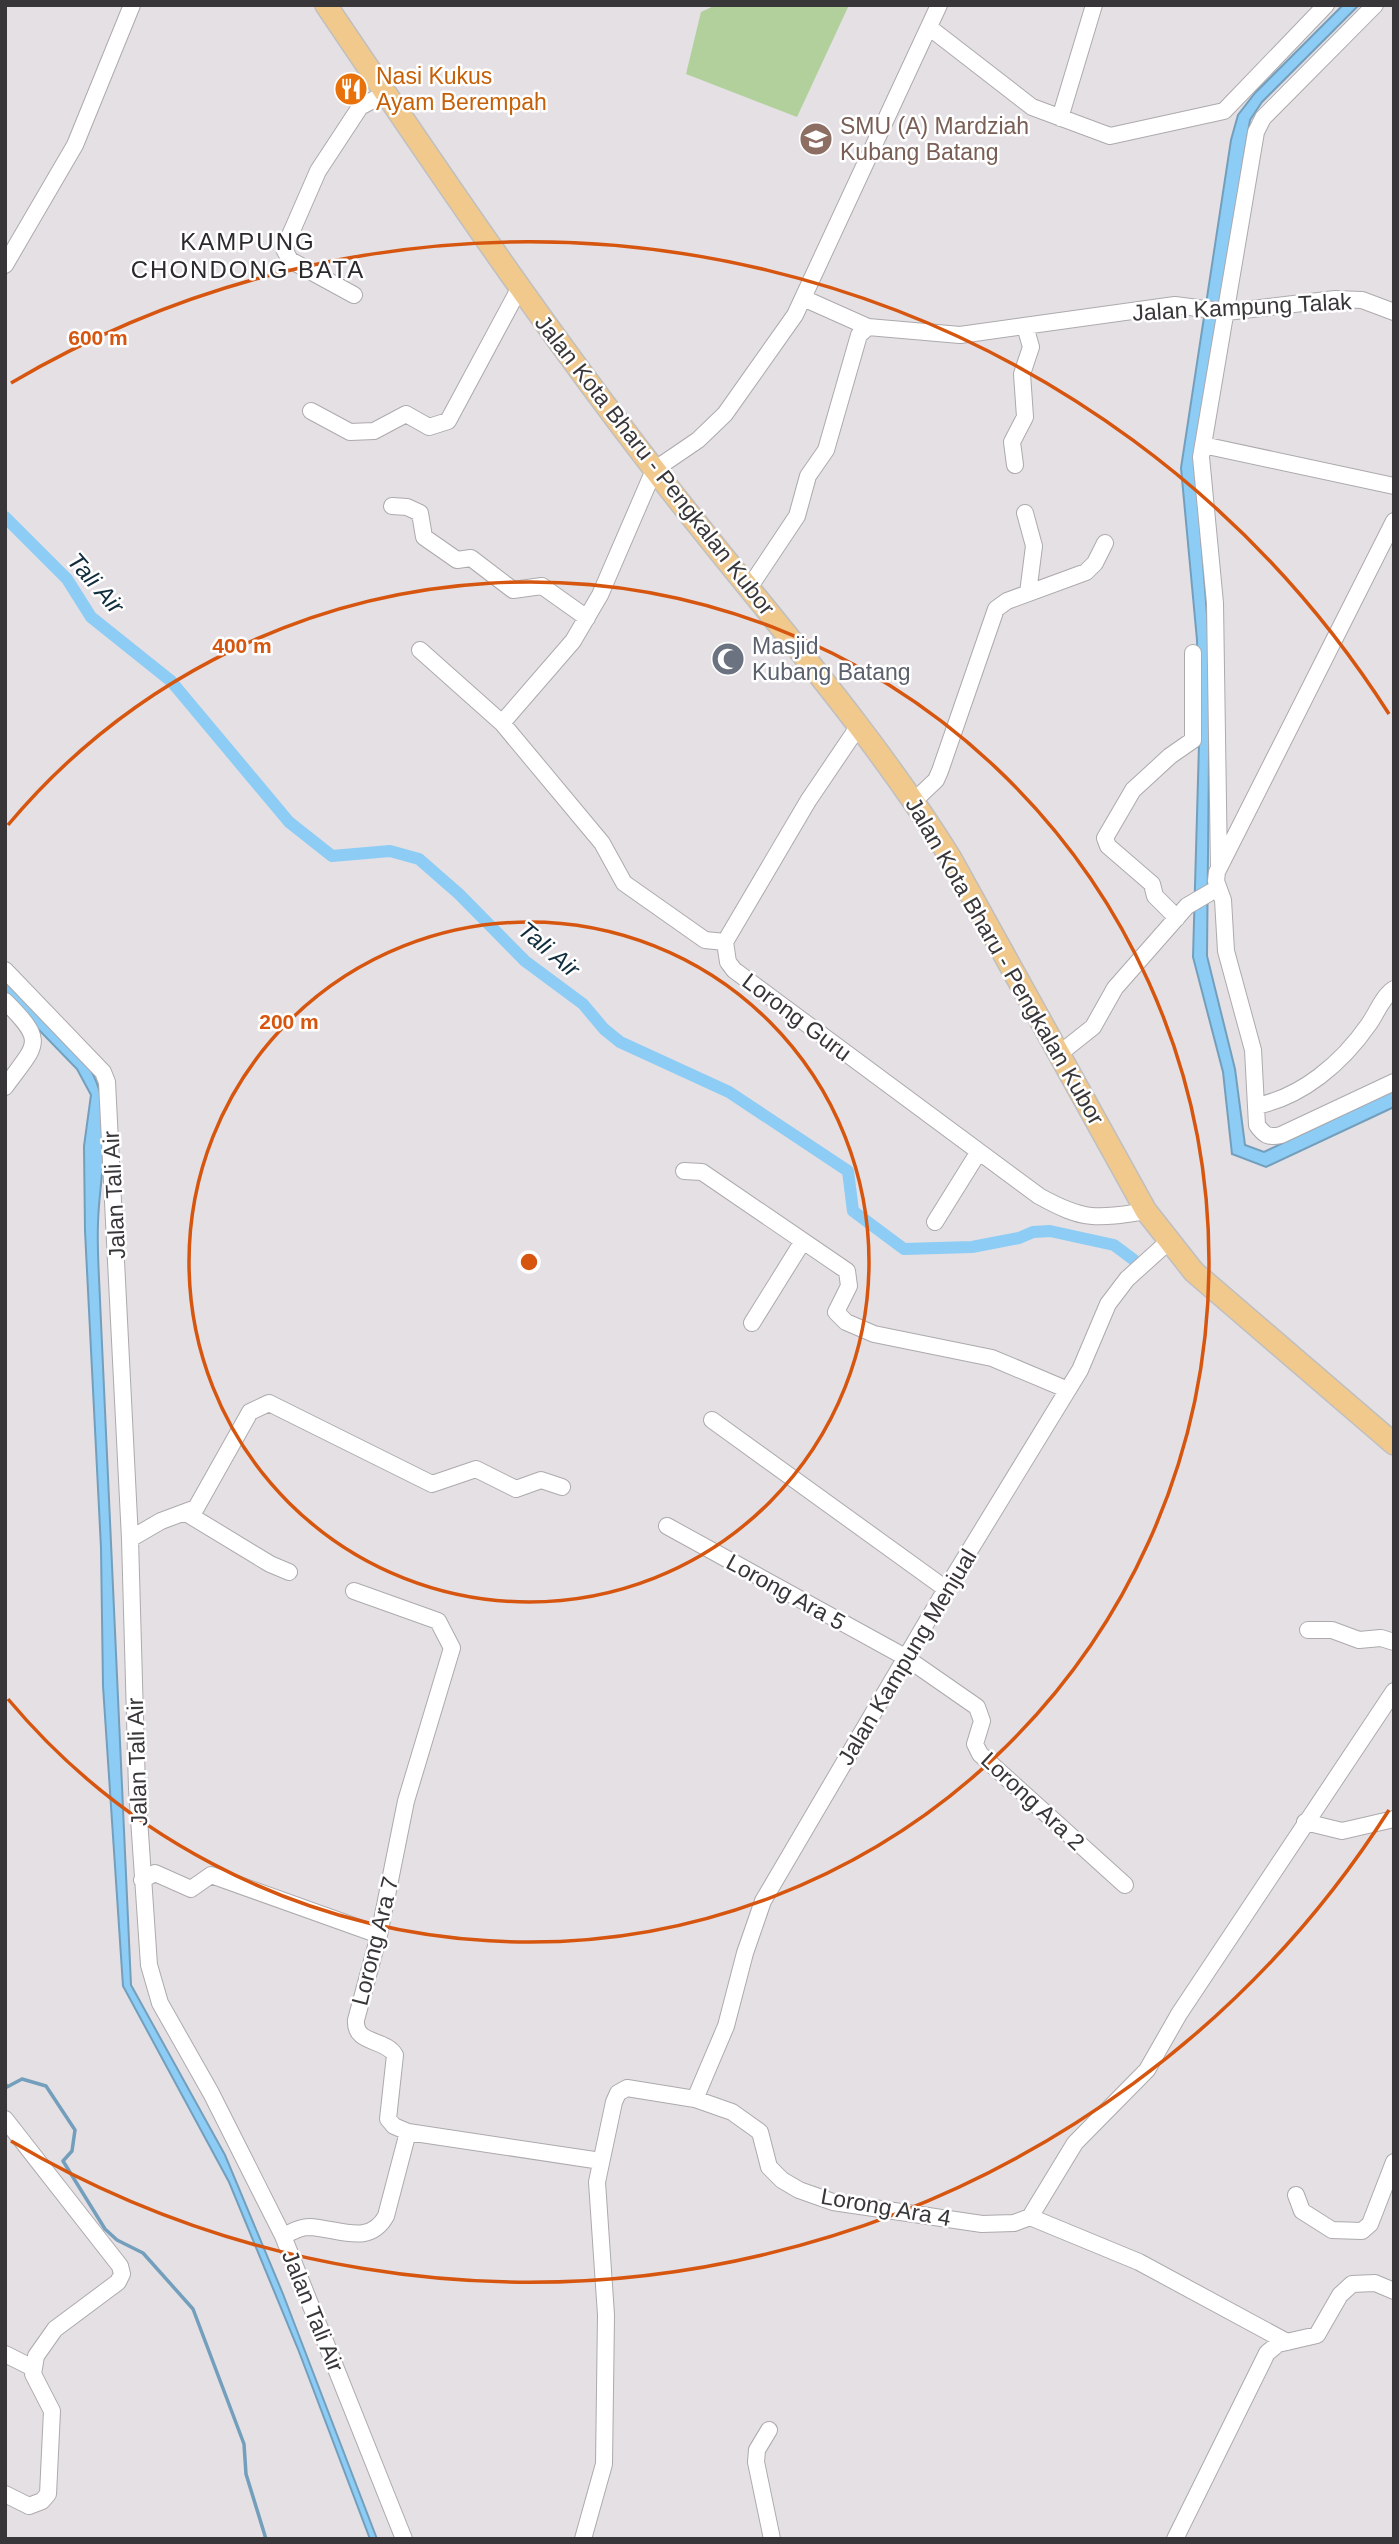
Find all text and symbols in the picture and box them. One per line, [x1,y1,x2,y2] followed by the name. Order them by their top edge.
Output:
[376,63,547,115] place label: Nasi Kukus Ayam Berempah
[332,70,370,108] restaurant icon: Nasi Kukus Ayam Berempah
[840,113,1029,165] place label: SMU (A) Mardziah Kubang Batang
[797,120,835,158] school or university icon: SMU (A) Mardziah Kubang Batang
[131,228,365,283] district label: KAMPUNG CHONDONG BATA
[1132,288,1353,326] street label: Jalan Kampung Talak
[530,310,780,620] street label: Jalan Kota Bharu - Pengkalan Kubor
[68,326,128,349] text: 600 m
[62,547,130,620] water label: Tali Air
[752,633,911,685] place label: Masjid Kubang Batang
[212,634,272,657] text: 400 m
[709,640,747,678] mosque icon: Masjid Kubang Batang
[900,793,1110,1129] street label: Jalan Kota Bharu - Pengkalan Kubor
[513,916,586,983] water label: Tali Air
[738,968,856,1066] street label: Lorong Guru
[259,1010,319,1033] text: 200 m
[98,1130,130,1260] street label: Jalan Tali Air
[517,1250,541,1274] centre of rings
[832,1545,982,1769] street label: Jalan Kampung Menjual
[722,1549,850,1635] street label: Lorong Ara 5
[122,1697,152,1827] street label: Jalan Tali Air
[976,1747,1090,1855] street label: Lorong Ara 2
[346,1874,404,2008] street label: Lorong Ara 7
[819,2183,953,2231] street label: Lorong Ara 4
[277,2246,349,2376] street label: Jalan Tali Air

